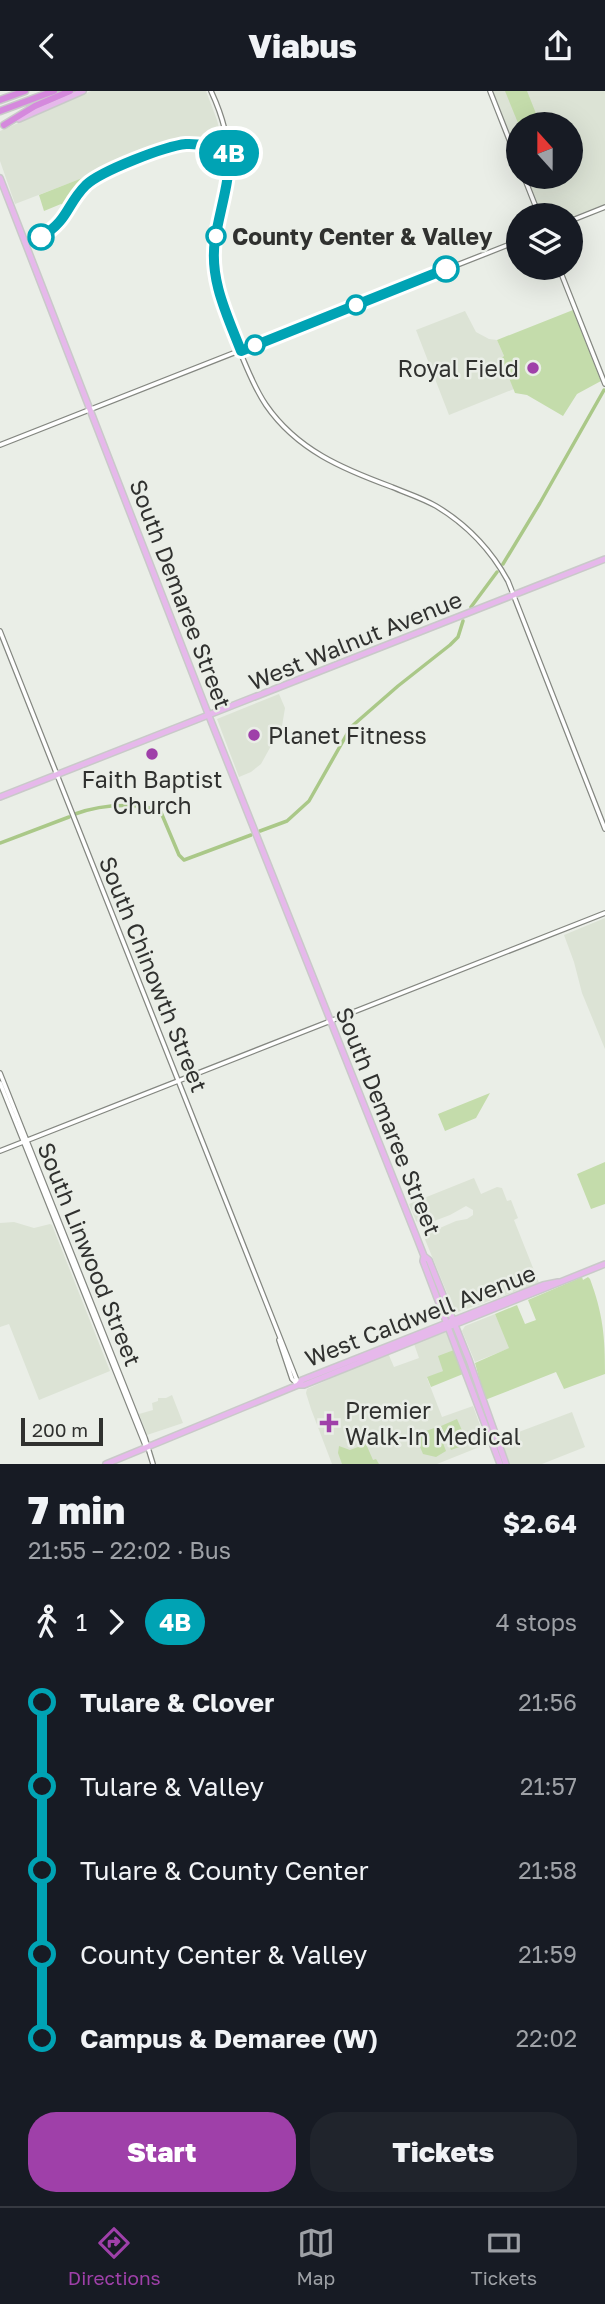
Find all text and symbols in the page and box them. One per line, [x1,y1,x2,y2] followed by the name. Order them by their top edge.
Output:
[28,27,66,65] icon: back
[248,27,357,65] text: Viabus
[539,27,577,65] icon: share
[506,112,583,189] north arrow
[506,112,583,280] map controls
[198,130,260,176] line badge: 4B
[213,138,245,167] text: 4B
[506,203,583,280] button: layers
[232,222,493,250] place label: County Center & Valley
[28,224,54,250] unlabelled marker
[206,226,226,246] marker: County Center & Valley
[433,256,459,282] unlabelled marker
[346,295,366,315] unlabelled marker
[245,335,265,355] unlabelled marker
[397,354,519,382] place label: Royal Field
[525,360,541,376] marker: Royal Field
[124,475,238,713] street label: South Demaree Street
[244,584,466,696] street label: West Walnut Avenue
[268,721,427,749] place label: Planet Fitness
[246,727,262,743] marker: Planet Fitness
[144,746,160,762] marker: Faith Baptist Church
[82,765,222,819] place label: Faith Baptist Church
[94,852,214,1096] street label: South Chinowth Street
[330,1003,448,1239] street label: South Demaree Street
[32,1138,148,1370] street label: South Linwood Street
[301,1258,539,1372] street label: West Caldwell Avenue
[345,1396,521,1450] place label: Premier Walk-In Medical
[319,1413,339,1433] marker: Premier Walk-In Medical
[21,1415,103,1447] scale bar
[32,1418,88,1441] text: 200 m
[28,1487,125,1532] text: 7 min
[503,1508,577,1539] text: $2.64
[28,1536,231,1564] text: 21:55 – 22:02 · Bus
[28,1603,66,1641] icon: walk
[97,1603,135,1641] icon: forward
[159,1607,191,1636] text: 4B
[76,1608,87,1636] text: 1
[496,1608,577,1636] text: 4 stops
[80,1687,274,1718] text: Tulare & Clover
[518,1688,577,1716] text: 21:56
[80,1771,264,1802] text: Tulare & Valley
[520,1772,577,1800] text: 21:57
[80,1855,369,1886] text: Tulare & County Center
[518,1856,577,1884] text: 21:58
[80,1939,367,1970] text: County Center & Valley
[518,1940,577,1968] text: 21:59
[80,2023,378,2054] text: Campus & Demaree (W)
[516,2024,577,2052] text: 22:02
[28,2112,296,2192] button: Start
[310,2112,577,2192] button: Tickets
[68,2224,161,2289] tab: Directions
[296,2224,335,2289] tab: Map
[471,2224,537,2289] tab: Tickets

